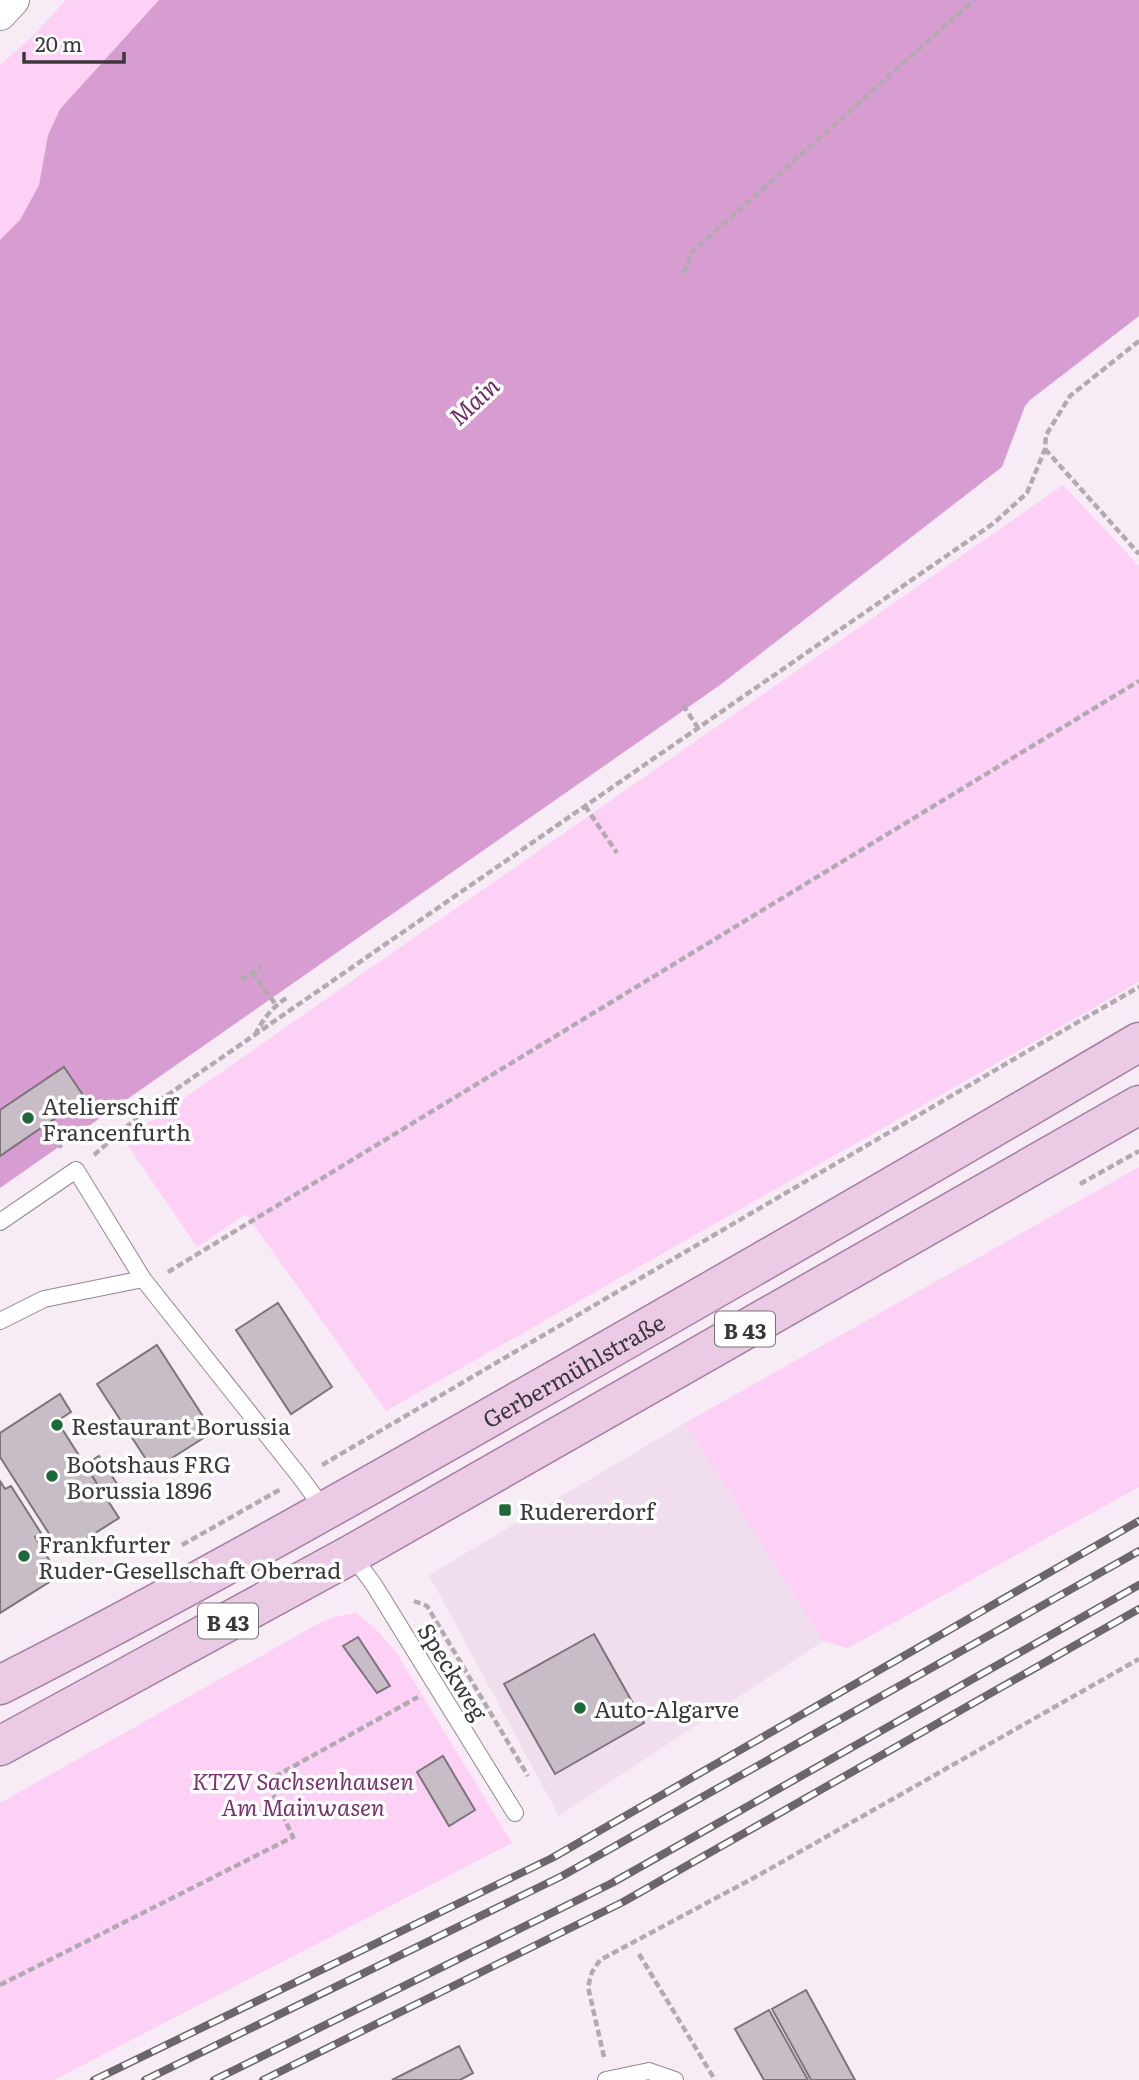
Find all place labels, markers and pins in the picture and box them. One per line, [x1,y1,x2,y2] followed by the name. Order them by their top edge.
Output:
[42,1088,191,1148] place label: Atelierschiff Francenfurth
[20,1110,36,1126] marker: Atelierschiff Francenfurth
[71,1408,291,1442] place label: Restaurant Borussia
[49,1417,65,1433] marker: Restaurant Borussia
[66,1446,231,1506] place label: Bootshaus FRG Borussia 1896
[44,1468,60,1484] marker: Bootshaus FRG Borussia 1896
[519,1493,657,1527] place label: Rudererdorf
[497,1502,513,1518] marker: Rudererdorf
[38,1526,341,1586] place label: Frankfurter Ruder-Gesellschaft Oberrad
[16,1548,32,1564] marker: Frankfurter Ruder-Gesellschaft Oberrad
[594,1691,739,1725] place label: Auto-Algarve
[572,1700,588,1716] marker: Auto-Algarve

